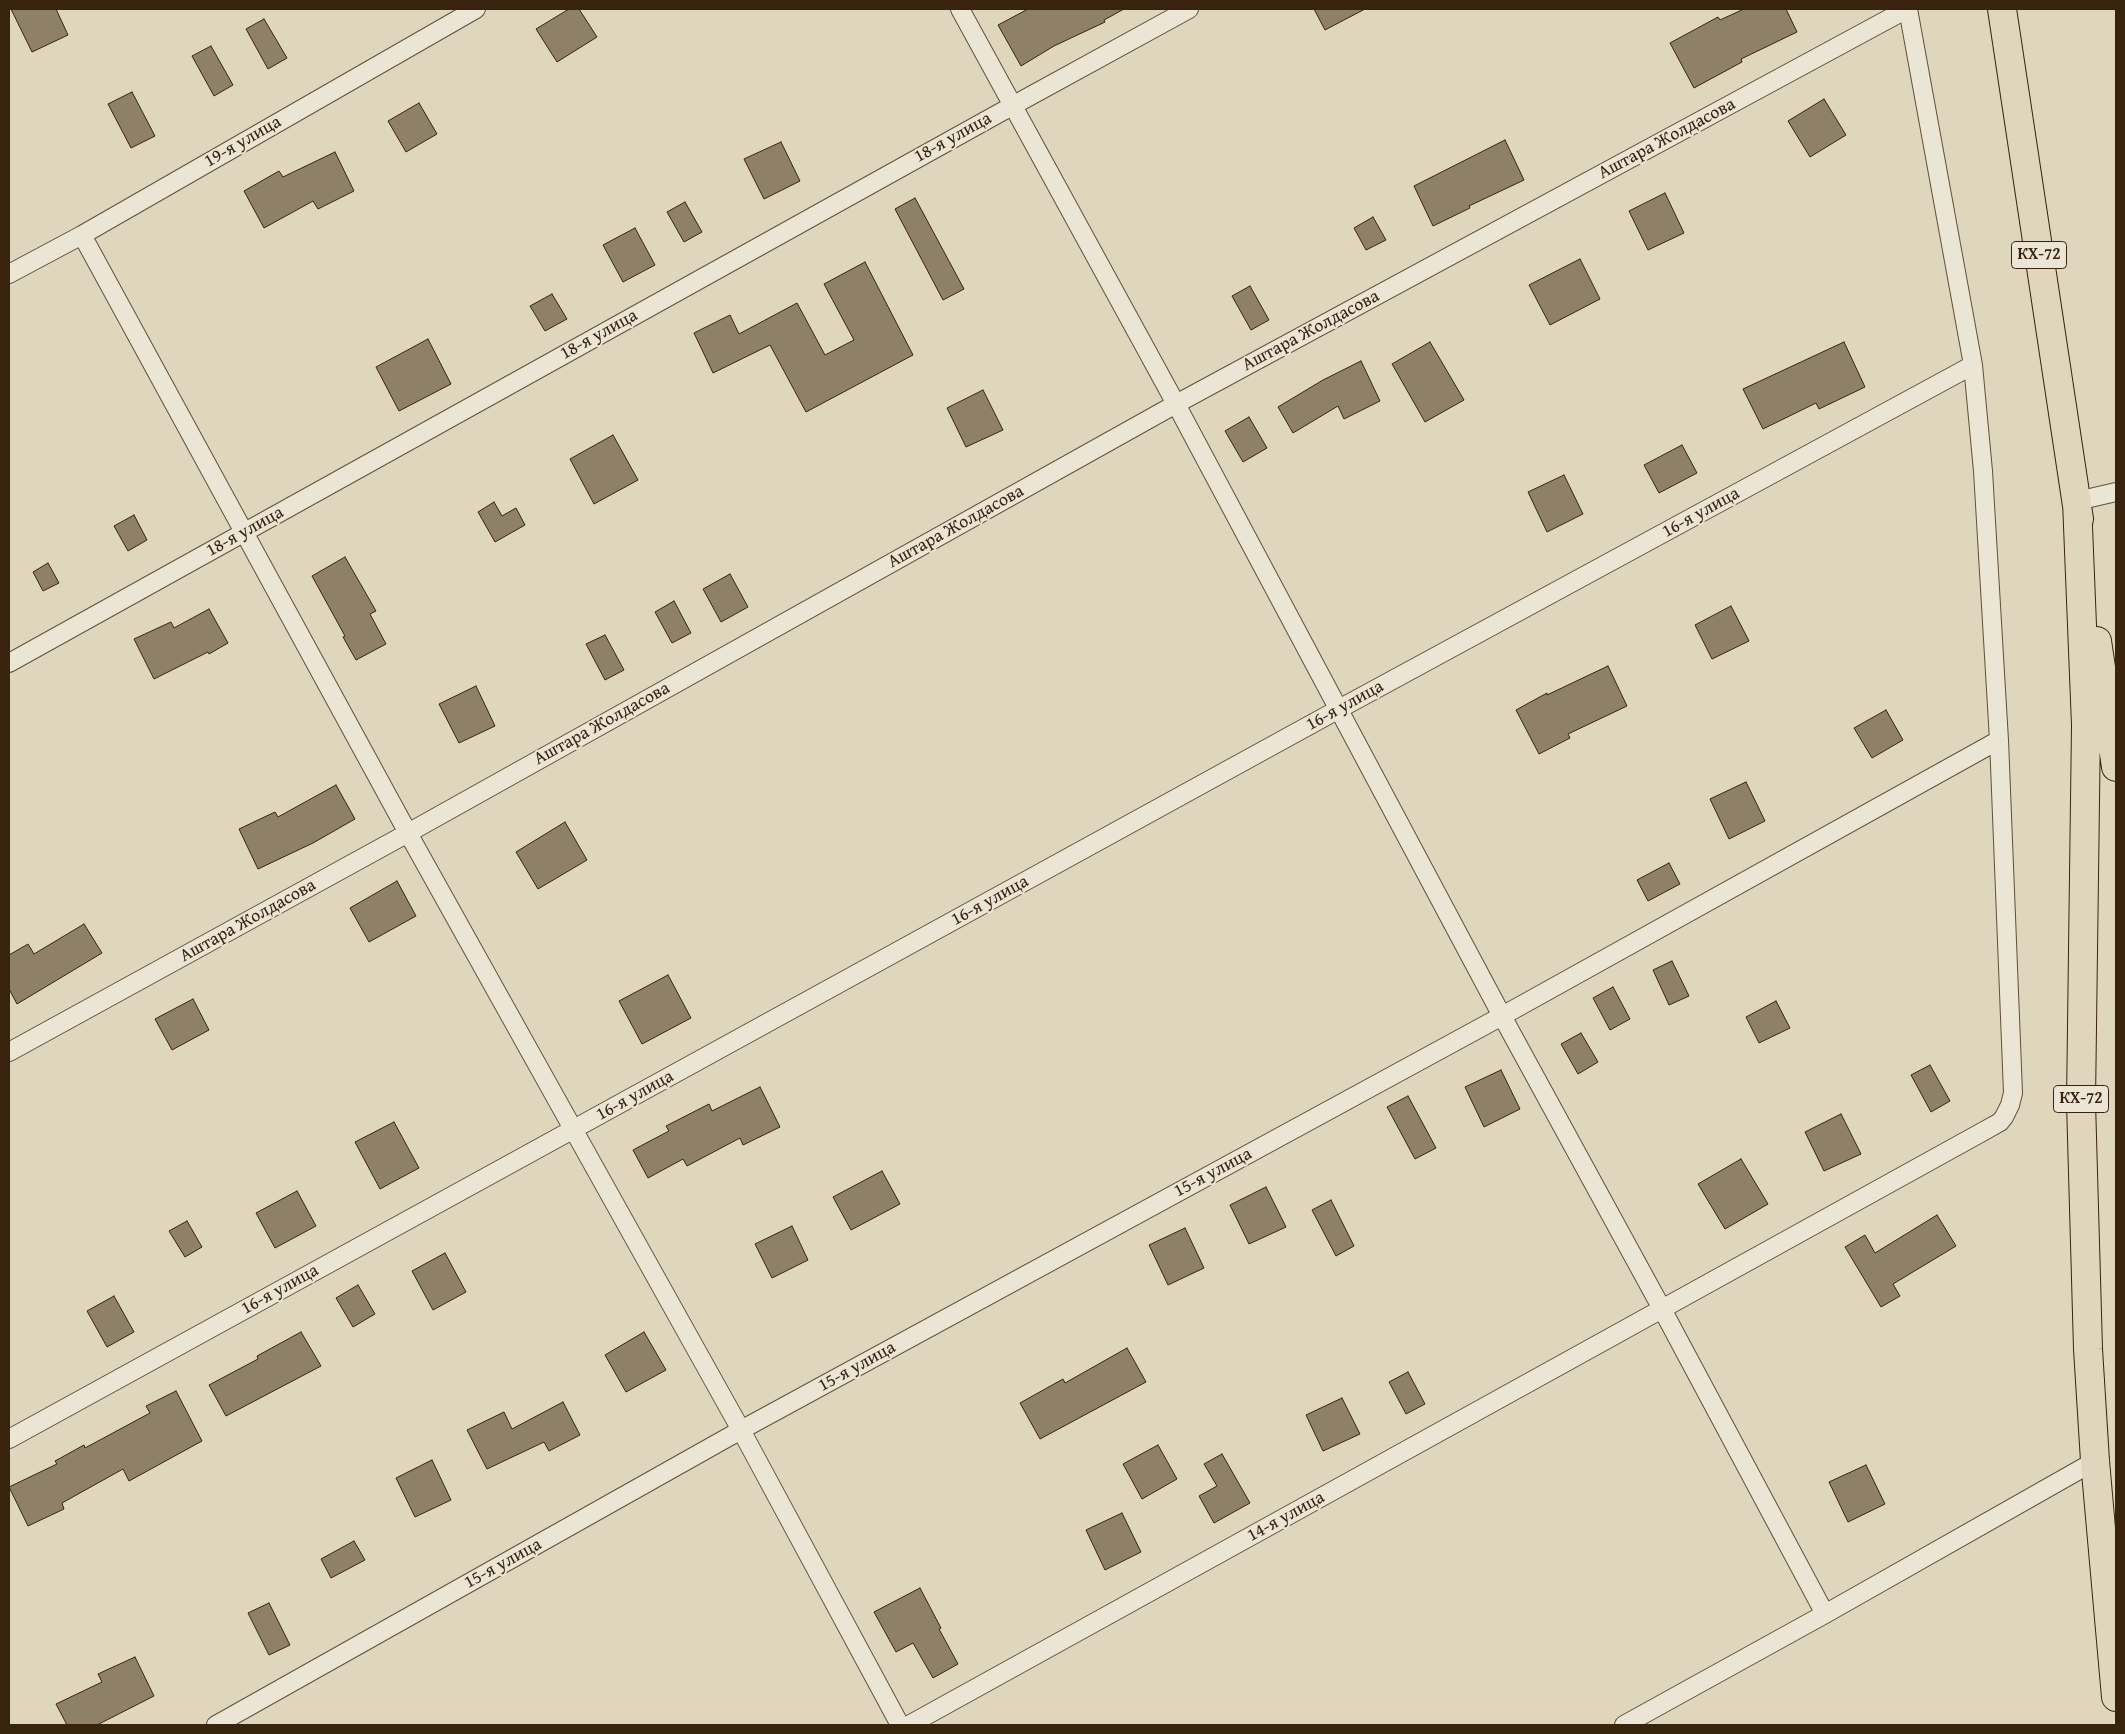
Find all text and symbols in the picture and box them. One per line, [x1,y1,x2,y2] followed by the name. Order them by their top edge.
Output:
[1595,94,1739,184] street label: Аштара Жолдасова
[911,108,995,168] street label: 18-я улица
[201,111,285,173] street label: 19-я улица
[2012,242,2066,268] road number: КХ-72
[1239,286,1383,376] street label: Аштара Жолдасова
[557,305,641,365] street label: 18-я улица
[884,481,1028,573] street label: Аштара Жолдасова
[1659,483,1743,543] street label: 16-я улица
[203,502,287,562] street label: 18-я улица
[1303,676,1387,736] street label: 16-я улица
[530,678,674,770] street label: Аштара Жолдасова
[948,871,1032,931] street label: 16-я улица
[176,875,320,967] street label: Аштара Жолдасова
[593,1066,677,1126] street label: 16-я улица
[2054,1086,2108,1112] road number: КХ-72
[1170,1143,1256,1203] street label: 15-я улица
[238,1260,322,1320] street label: 16-я улица
[815,1337,899,1397] street label: 15-я улица
[1244,1487,1328,1547] street label: 14-я улица
[461,1534,545,1594] street label: 15-я улица

